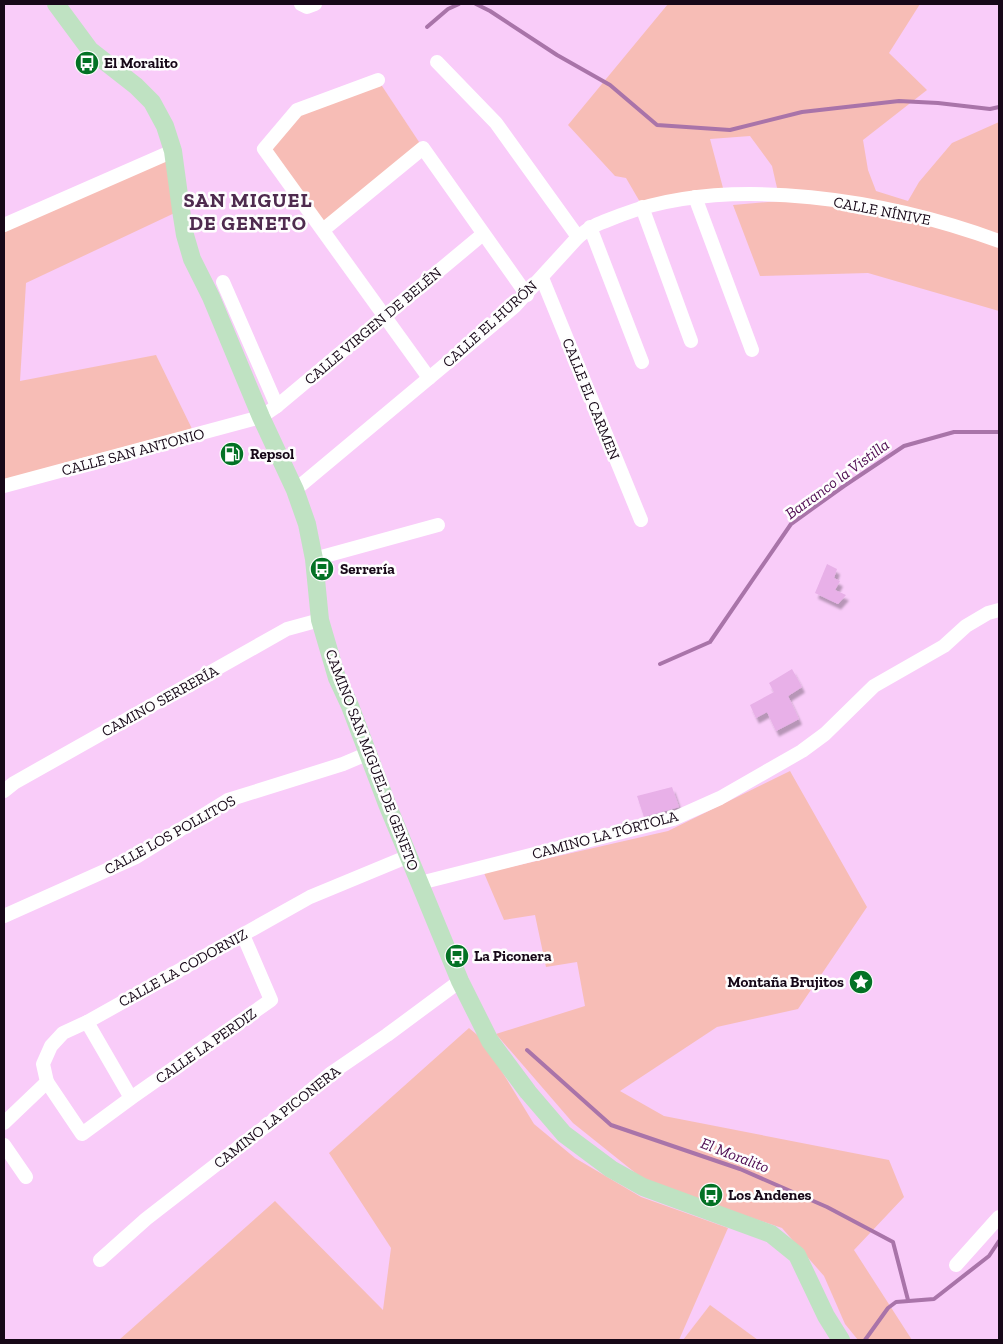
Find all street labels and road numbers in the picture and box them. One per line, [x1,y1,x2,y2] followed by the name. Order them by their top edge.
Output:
[832,193,932,229] street label: CALLE NÍNIVE
[301,263,445,389] street label: CALLE VIRGEN DE BELÉN
[439,277,541,371] street label: CALLE EL HURÓN
[558,335,624,463] street label: CALLE EL CARMEN
[60,424,206,480] street label: CALLE SAN ANTONIO
[321,647,423,873] street label: CAMINO SAN MIGUEL DE GENETO
[98,661,222,741] street label: CAMINO SERRERÍA
[101,791,239,879] street label: CALLE LOS POLLITOS
[530,807,680,863] street label: CAMINO LA TÓRTOLA
[116,925,251,1011] street label: CALLE LA CODORNIZ
[152,1004,260,1088] street label: CALLE LA PERDIZ
[210,1062,344,1172] street label: CAMINO LA PICONERA

